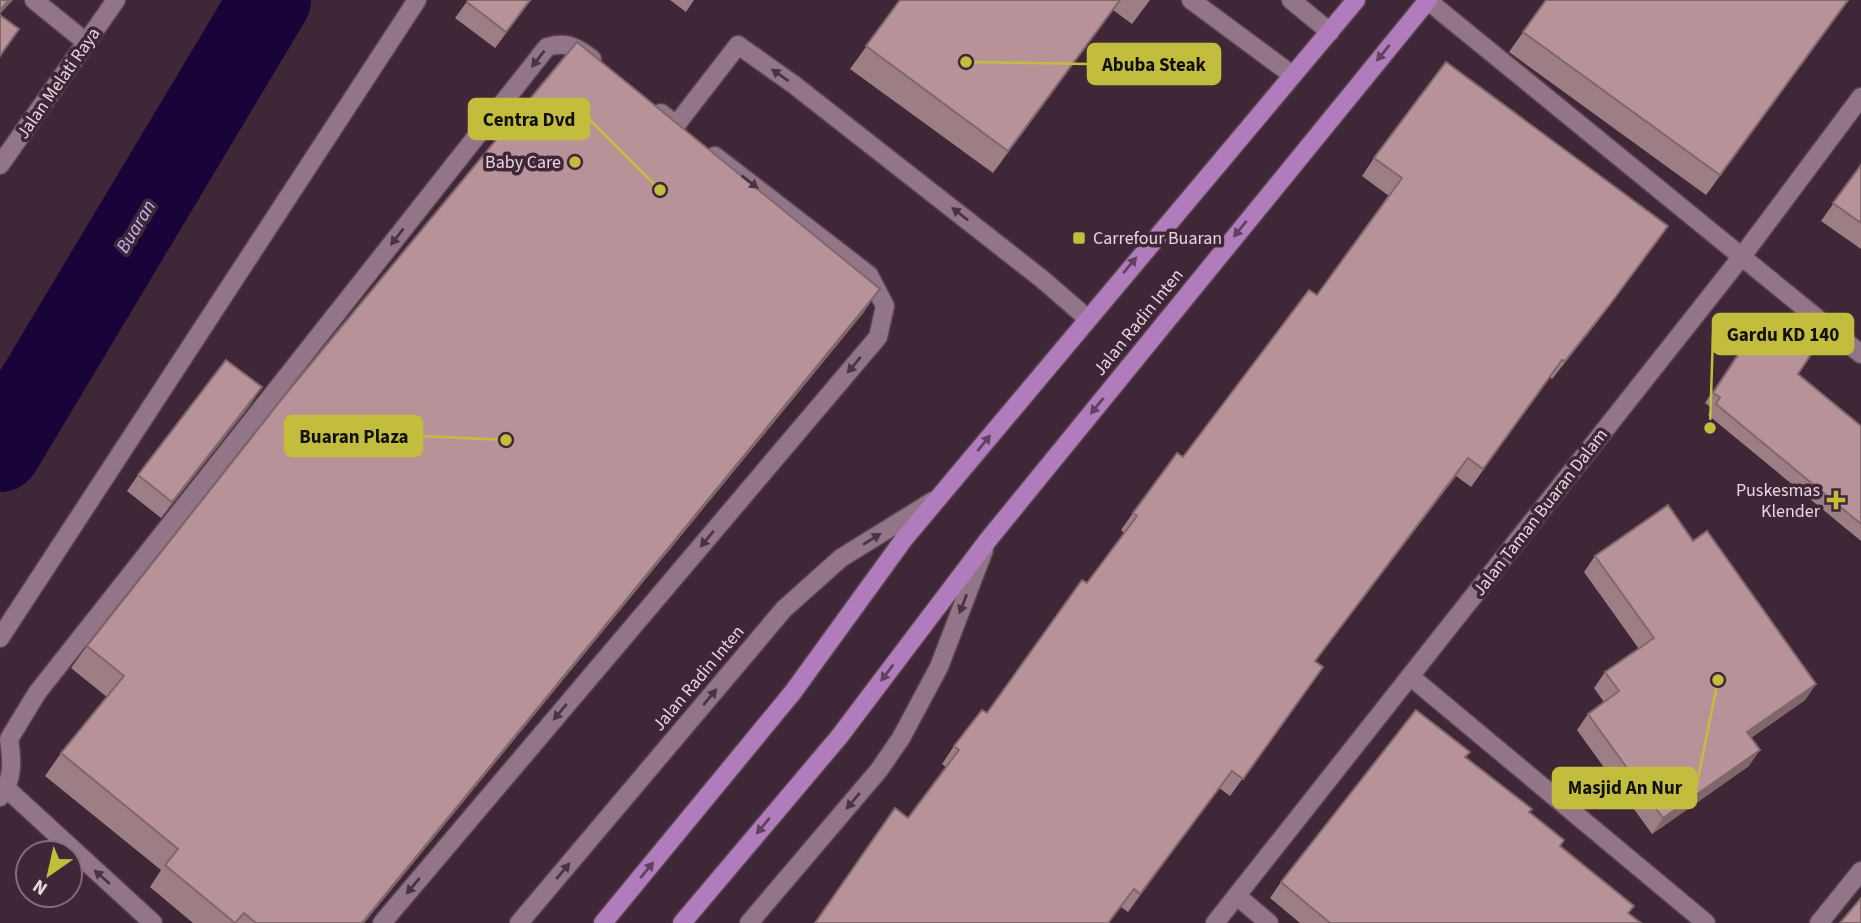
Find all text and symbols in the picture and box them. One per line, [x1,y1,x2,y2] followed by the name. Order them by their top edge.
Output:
[11,23,106,144] street label: Jalan Melati Raya
[1088,44,1220,84] callout: Abuba Steak
[1376,44,1391,61] one-way arrow
[530,49,545,67] one-way arrow
[1101,52,1207,79] text: Abuba Steak
[771,68,789,82] one-way arrow
[469,99,589,139] callout: Centra Dvd
[483,107,575,134] text: Centra Dvd
[485,150,561,175] place label: Baby Care
[567,154,583,170] marker: Baby Care
[740,175,758,190] one-way arrow
[110,195,163,258] water label: Buaran
[951,207,969,222] one-way arrow
[1233,221,1248,238] one-way arrow
[1093,226,1222,251] place label: Carrefour Buaran
[389,228,404,246] one-way arrow
[1071,230,1087,246] marker: Carrefour Buaran
[1122,257,1137,274] one-way arrow
[1087,264,1189,381] street label: Jalan Radin Inten
[1713,314,1853,354] callout: Gardu KD 140
[1727,322,1839,349] text: Gardu KD 140
[847,356,862,374] one-way arrow
[1089,397,1104,415] one-way arrow
[285,416,422,456] callout: Buaran Plaza
[1467,423,1614,601] street label: Jalan Taman Buaran Dalam
[299,424,409,451] text: Buaran Plaza
[977,435,992,453] one-way arrow
[1736,478,1821,524] place label: Puskesmas Klender
[1826,490,1846,510] marker: Puskesmas Klender
[700,529,715,547] one-way arrow
[862,533,881,546] one-way arrow
[958,594,969,615] one-way arrow
[647,620,750,737] street label: Jalan Radin Inten
[881,664,895,682] one-way arrow
[702,688,718,706] one-way arrow
[553,703,568,721] one-way arrow
[1553,768,1696,808] callout: Masjid An Nur
[1568,775,1683,802] text: Masjid An Nur
[846,793,861,810] one-way arrow
[756,818,771,835] one-way arrow
[14,839,84,909] north arrow
[555,862,571,880] one-way arrow
[639,862,654,880] one-way arrow
[93,869,111,885] one-way arrow
[28,872,53,902] text: N
[406,877,421,895] one-way arrow

